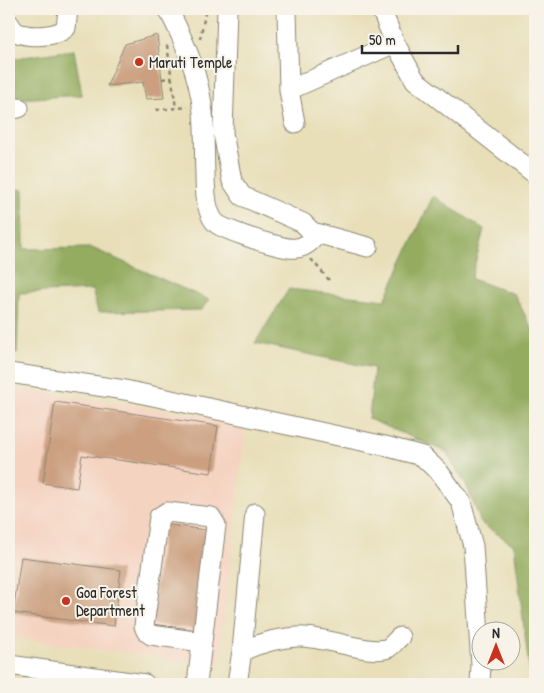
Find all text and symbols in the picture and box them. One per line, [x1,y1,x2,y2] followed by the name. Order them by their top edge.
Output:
[362,22,458,54] scale bar
[369,29,396,50] text: 50 m
[149,51,233,73] place label: Maruti Temple
[133,56,145,68] marker: Maruti Temple
[76,581,145,621] place label: Goa Forest Department
[60,595,72,607] marker: Goa Forest Department
[472,620,522,670] north arrow
[492,623,500,642] text: N

